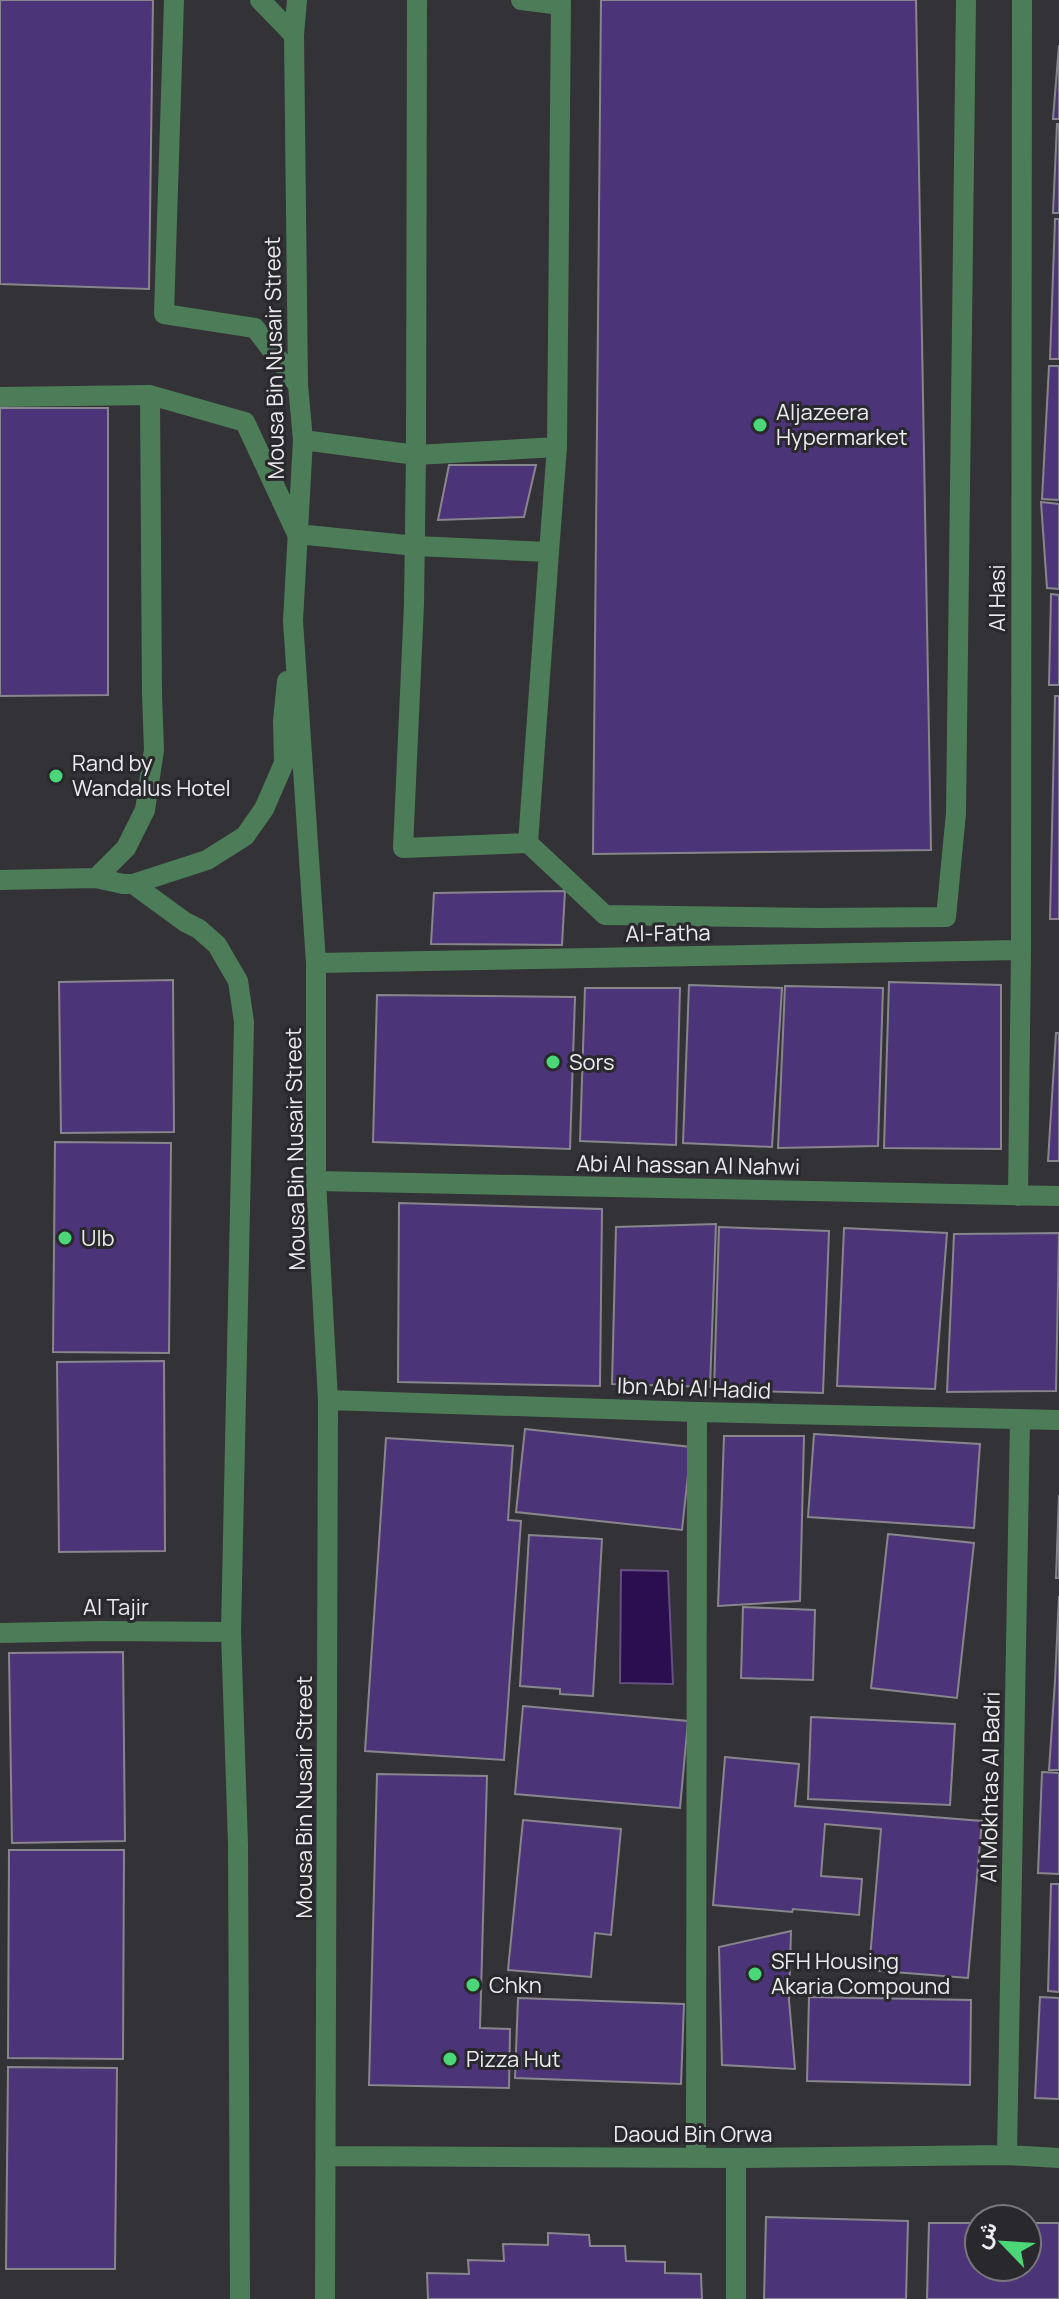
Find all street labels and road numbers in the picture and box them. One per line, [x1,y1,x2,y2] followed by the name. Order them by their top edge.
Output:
[257,236,291,480] street label: Mousa Bin Nusair Street
[982,564,1012,632] street label: Al Hasi
[625,917,711,949] street label: Al-Fatha
[278,1027,312,1271] street label: Mousa Bin Nusair Street
[576,1148,800,1182] street label: Abi Al hassan Al Nahwi
[616,1370,772,1406] street label: Ibn Abi Al Hadid
[83,1592,149,1622] street label: Al Tajir
[289,1675,319,1918] street label: Mousa Bin Nusair Street
[973,1691,1007,1883] street label: Al Mokhtas Al Badri
[614,2119,772,2149] street label: Daoud Bin Orwa

